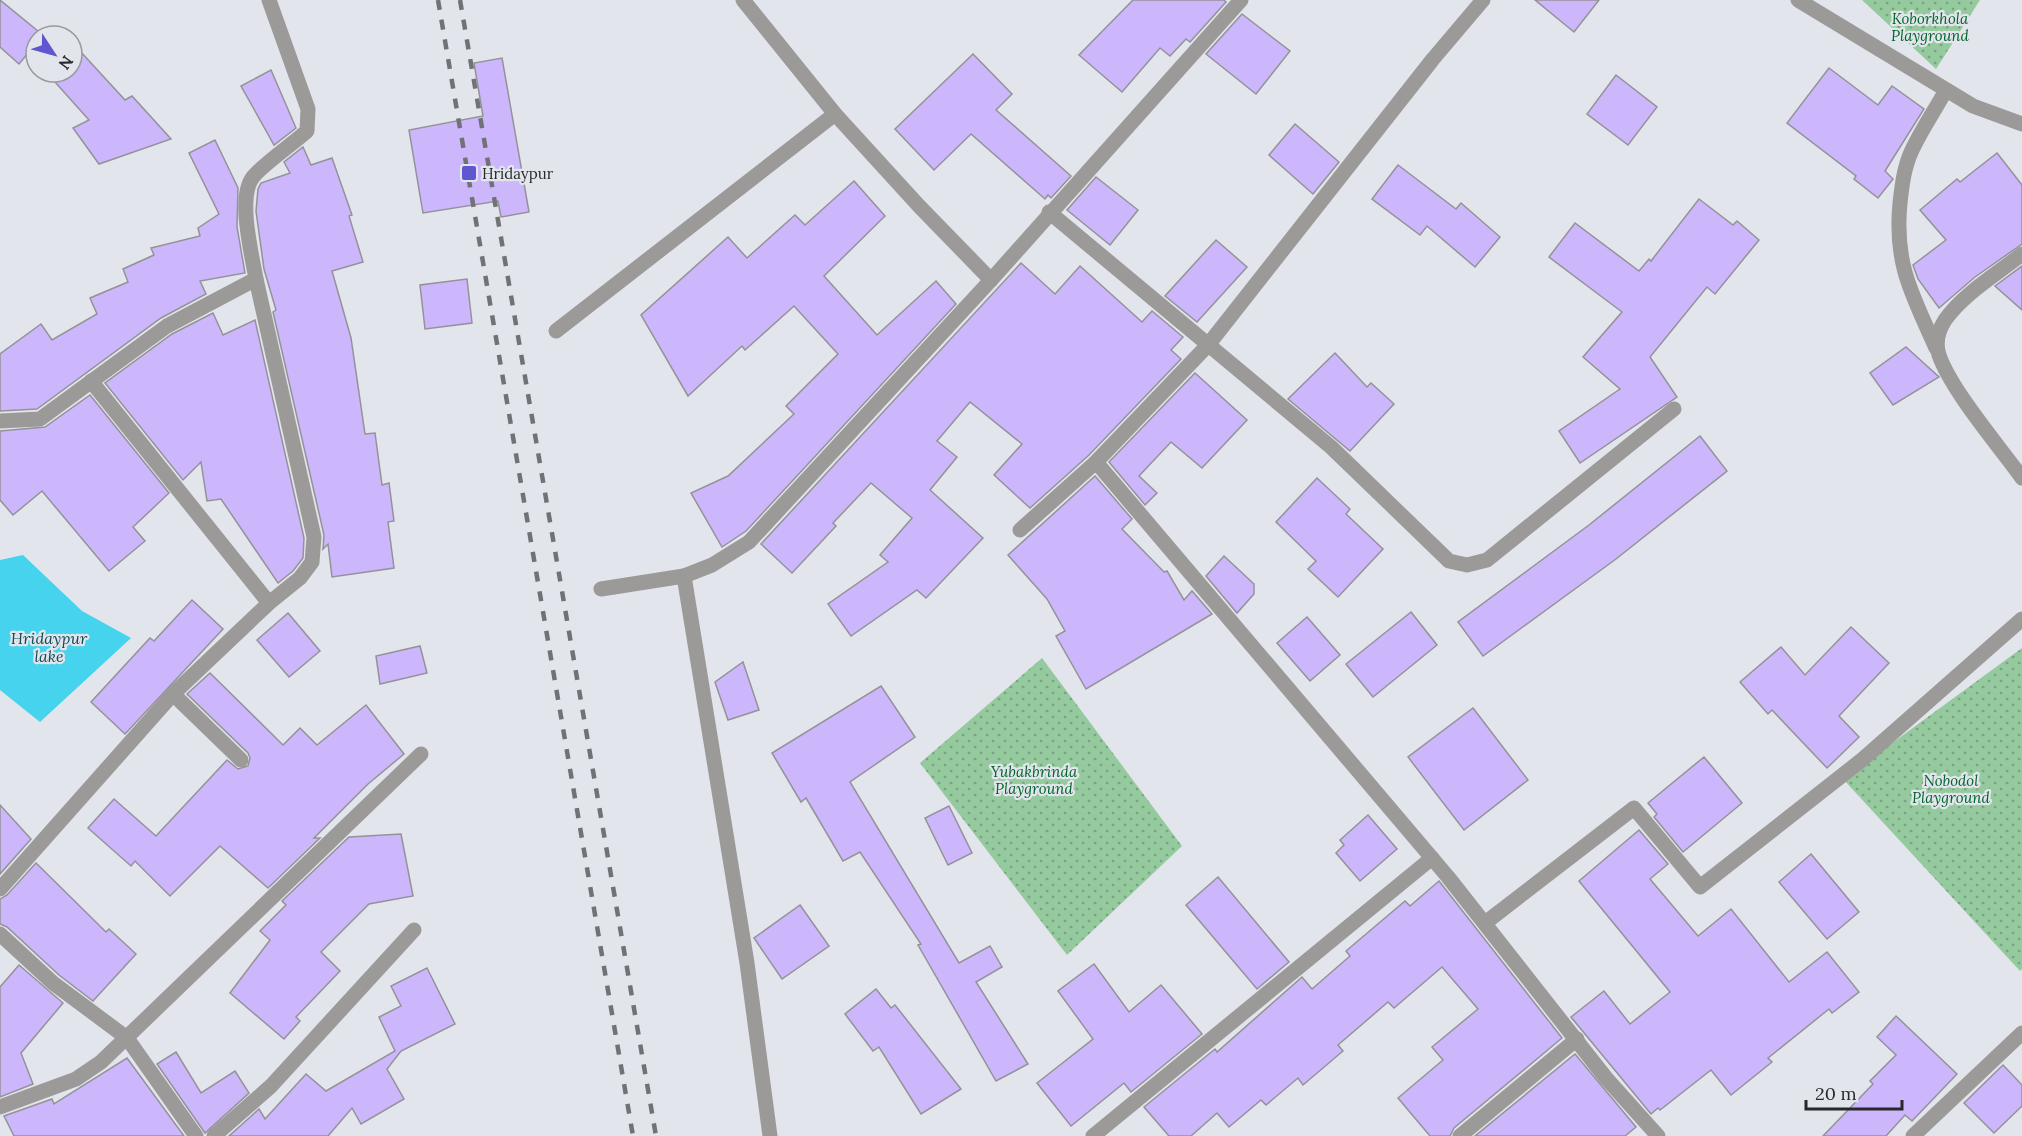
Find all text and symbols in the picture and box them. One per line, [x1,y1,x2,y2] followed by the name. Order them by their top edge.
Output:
[1891,9,1970,45] park label: Koborkhola Playground
[24,24,84,84] north arrow
[54,52,78,74] text: N
[460,164,478,182] marker: Hridaypur
[482,164,554,183] place label: Hridaypur
[11,628,88,666] water label: Hridaypur lake
[991,762,1078,798] park label: Yubakbrinda Playground
[1912,771,1991,807] park label: Nobodol Playground
[1806,1073,1902,1111] scale bar
[1815,1082,1857,1105] text: 20 m

